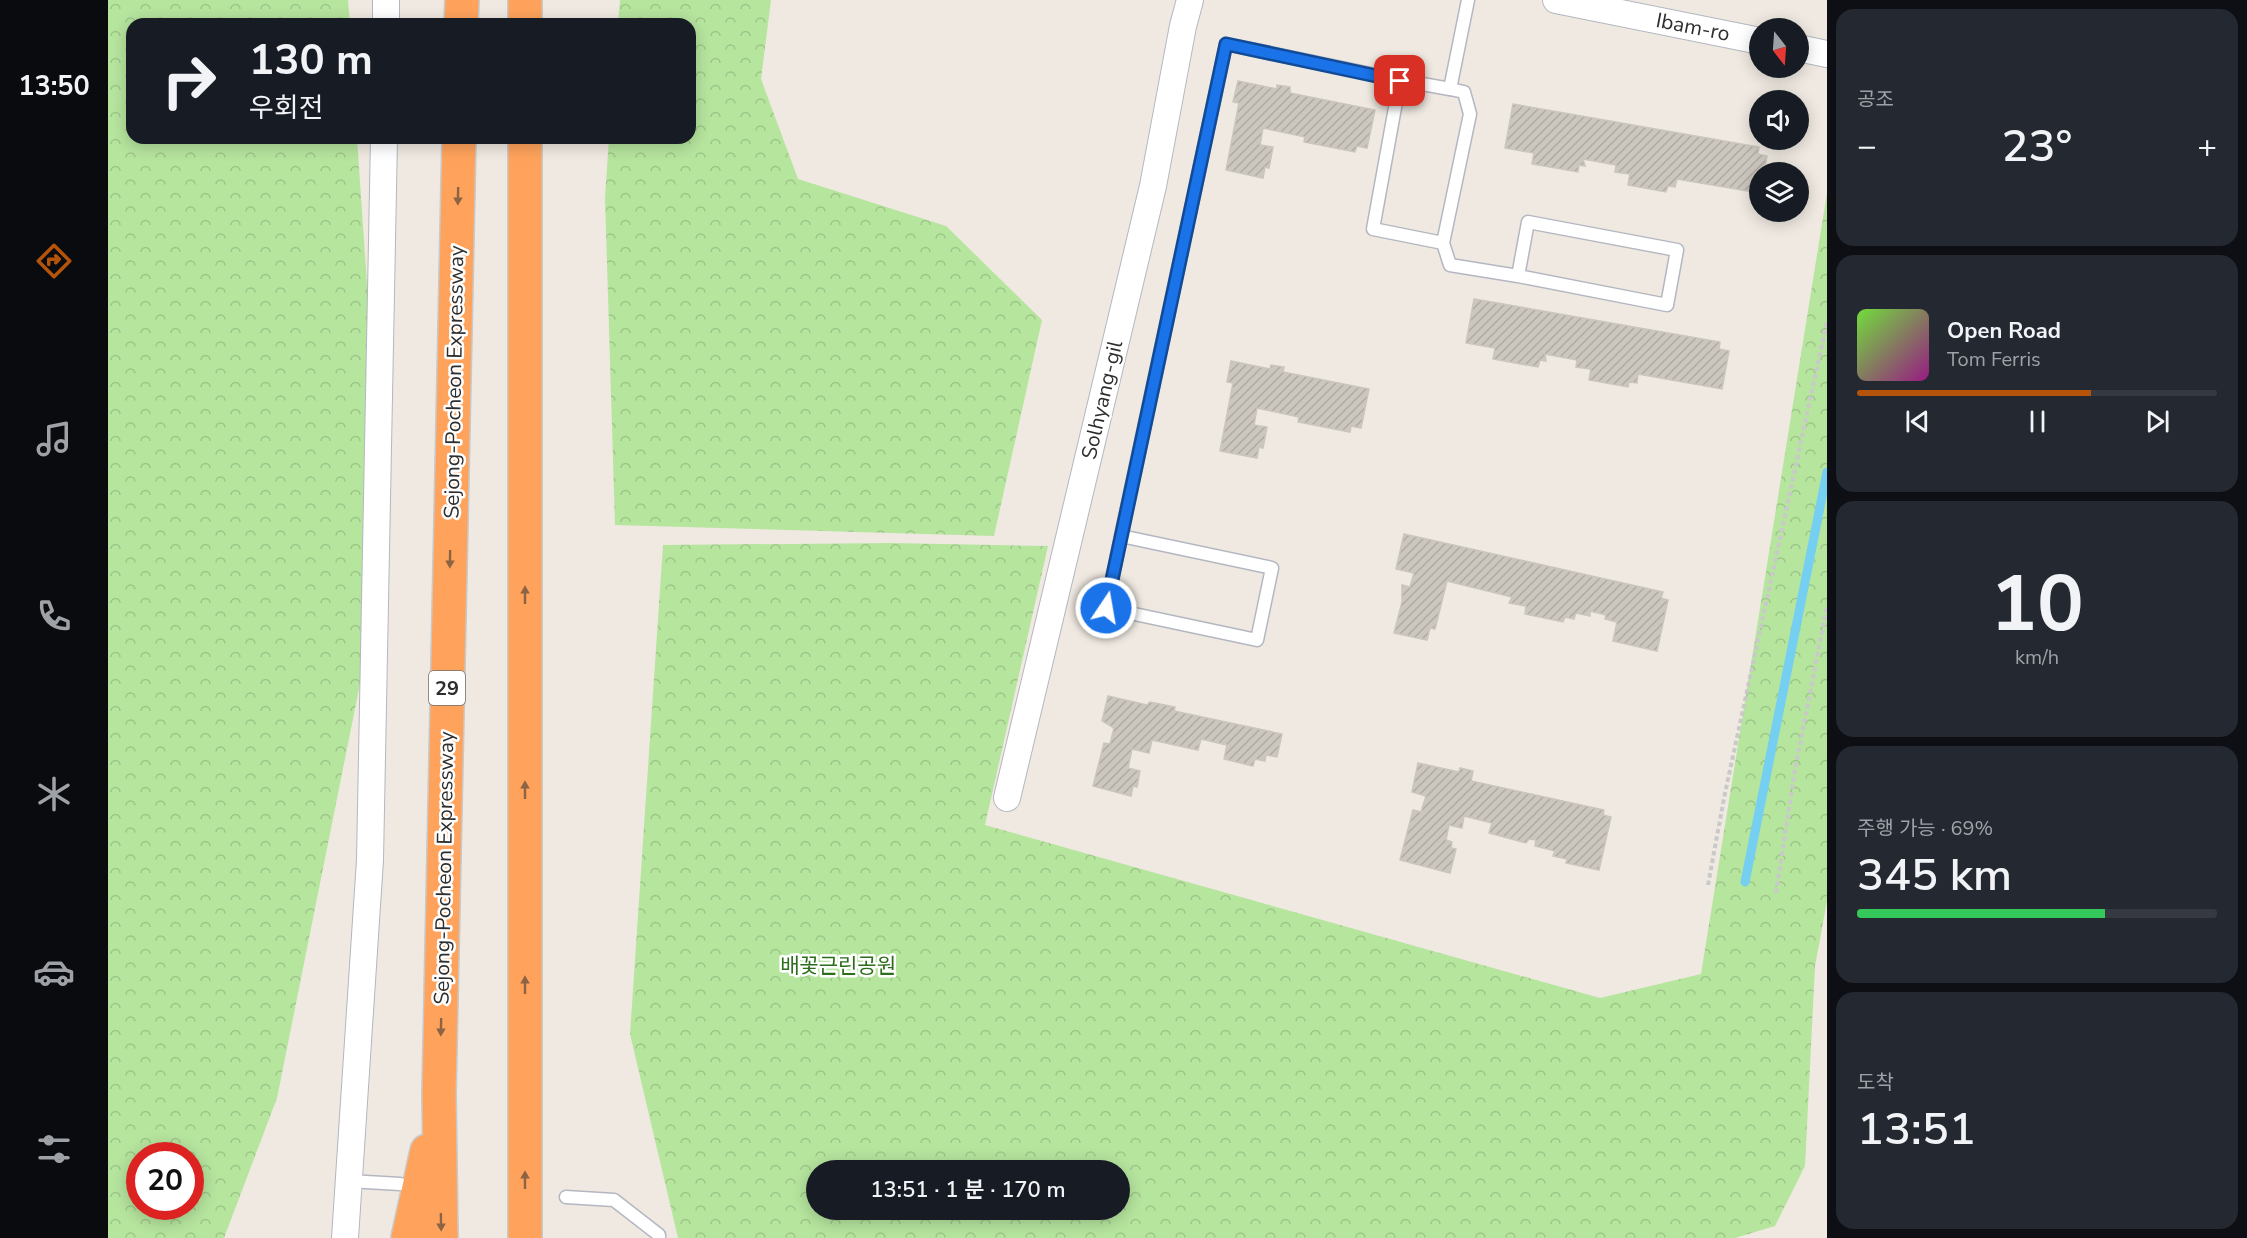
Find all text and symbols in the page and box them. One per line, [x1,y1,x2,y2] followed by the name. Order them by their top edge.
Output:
[1654,6,1732,48] street label: Ibam-ro
[1749,18,1809,78] north arrow
[1749,18,1809,222] map controls
[249,32,373,89] text: 130 m
[150,42,228,120] icon: right
[1374,55,1425,106] pin
[1383,64,1416,97] icon: arrive
[18,68,90,105] text: 13:50
[1857,86,1894,113] text: 공조
[249,90,324,127] text: 우회전
[1749,90,1809,150] button: sound
[2002,116,2072,177] text: 23°
[1857,124,1877,169] text: −
[2197,124,2217,169] text: +
[1749,162,1809,222] button: layers
[453,187,462,206] one-way arrow
[33,240,75,282] icon: directions
[438,245,470,519] street label: Sejong-Pocheon Expressway
[1947,316,2061,346] text: Open Road
[1075,337,1129,462] street label: Solhyang-gil
[1947,346,2041,373] text: Tom Ferris
[1901,405,1934,438] icon: previous
[2021,405,2054,438] icon: pause
[2141,405,2174,438] icon: next
[33,418,75,460] icon: music
[445,550,455,569] one-way arrow
[1990,551,2084,658] text: 10
[1074,576,1138,640] position arrow
[520,585,530,604] one-way arrow
[33,595,75,637] icon: phone
[2015,644,2059,671] text: km/h
[429,671,465,705] road number: 29
[428,731,460,1005] street label: Sejong-Pocheon Expressway
[33,773,75,815] icon: climate
[520,780,530,799] one-way arrow
[1857,815,1993,842] text: 주행 가능 · 69%
[1857,845,2012,906] text: 345 km
[33,951,75,993] icon: car
[780,952,896,980] park label: 배꽃근린공원
[520,975,530,994] one-way arrow
[436,1018,445,1037] one-way arrow
[1857,1069,1894,1096] text: 도착
[1857,1099,1976,1160] text: 13:51
[33,1128,75,1170] icon: filters
[126,1142,204,1220] speed limit sign: 20
[520,1170,530,1189] one-way arrow
[870,1175,1066,1205] text: 13:51 · 1 분 · 170 m
[436,1213,446,1232] one-way arrow

